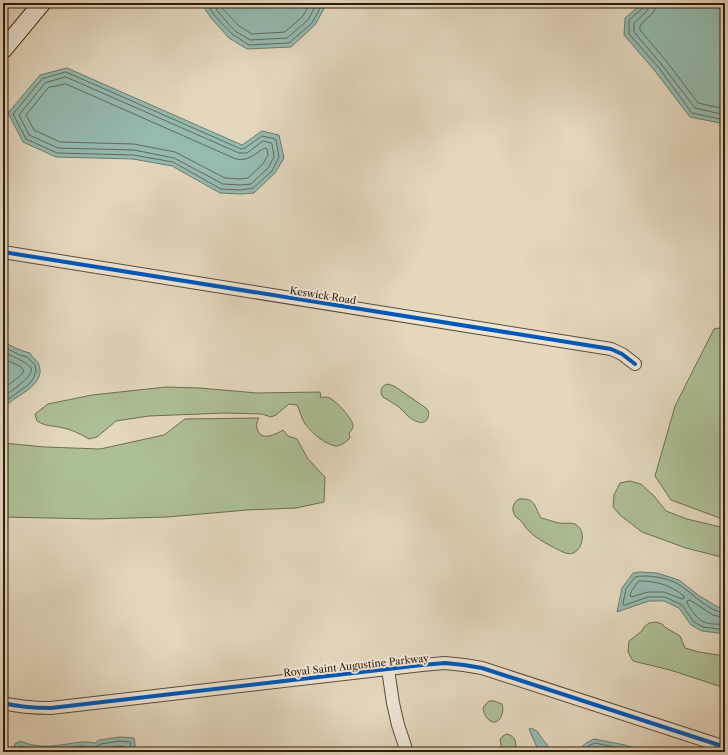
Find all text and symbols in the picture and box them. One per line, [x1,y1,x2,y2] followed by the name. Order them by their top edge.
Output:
[289,284,357,307] street label: Keswick Road
[283,651,430,680] street label: Royal Saint Augustine Parkway

